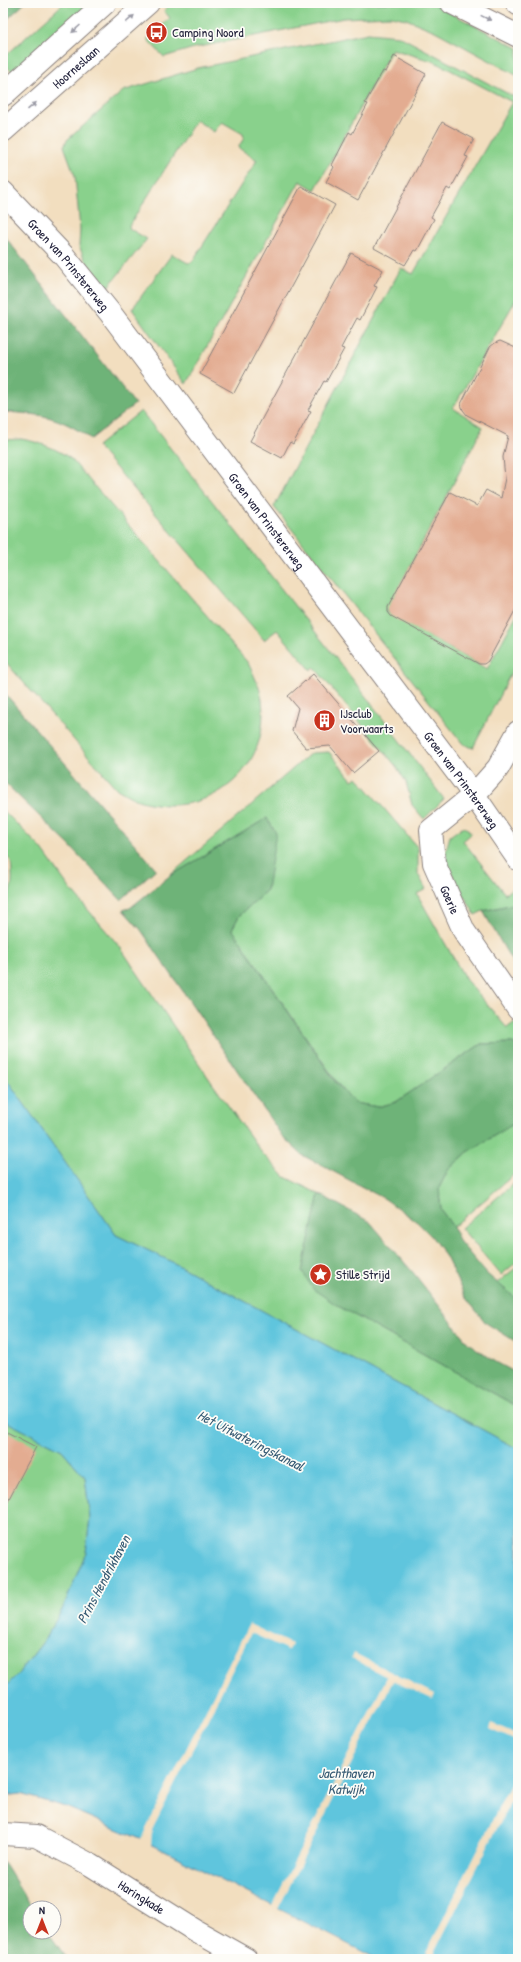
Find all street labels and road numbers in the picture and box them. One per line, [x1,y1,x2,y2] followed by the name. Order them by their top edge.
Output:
[48,41,103,93] street label: Hoorneslaan
[24,214,114,315] street label: Groen van Prinstererweg
[225,469,309,573] street label: Groen van Prinstererweg
[420,727,503,832] street label: Groen van Prinstererweg
[436,882,464,917] street label: Goerie
[115,1875,168,1918] street label: Haringkade

